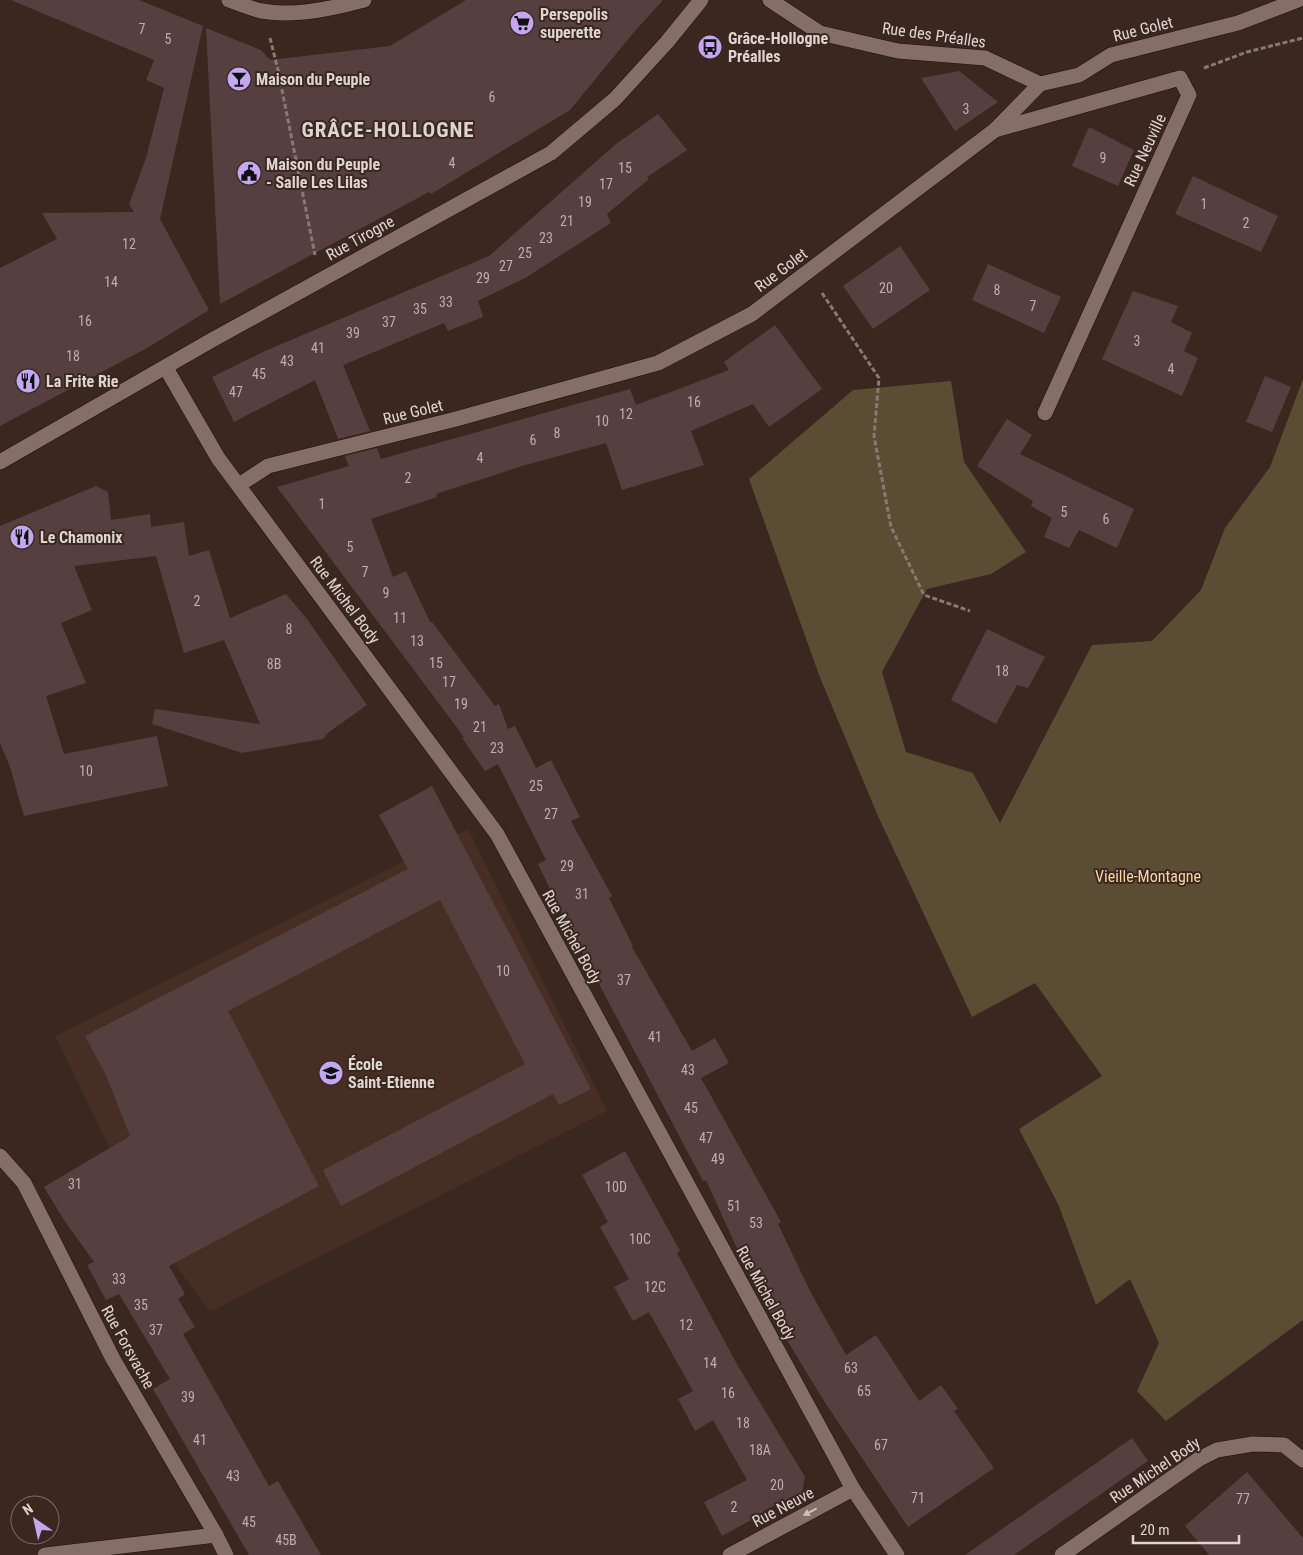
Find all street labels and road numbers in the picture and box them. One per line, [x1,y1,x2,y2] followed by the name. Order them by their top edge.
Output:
[1111,12,1175,46] street label: Rue Golet
[881,18,987,52] street label: Rue des Préalles
[1120,111,1170,189] street label: Rue Neuville
[323,212,397,264] street label: Rue Tirogne
[751,244,811,296] street label: Rue Golet
[381,395,445,429] street label: Rue Golet
[306,553,384,648] street label: Rue Michel Body
[538,887,606,988] street label: Rue Michel Body
[732,1243,800,1344] street label: Rue Michel Body
[97,1302,159,1392] street label: Rue Forsvache
[1106,1433,1204,1507] street label: Rue Michel Body
[749,1483,817,1531] street label: Rue Neuve

